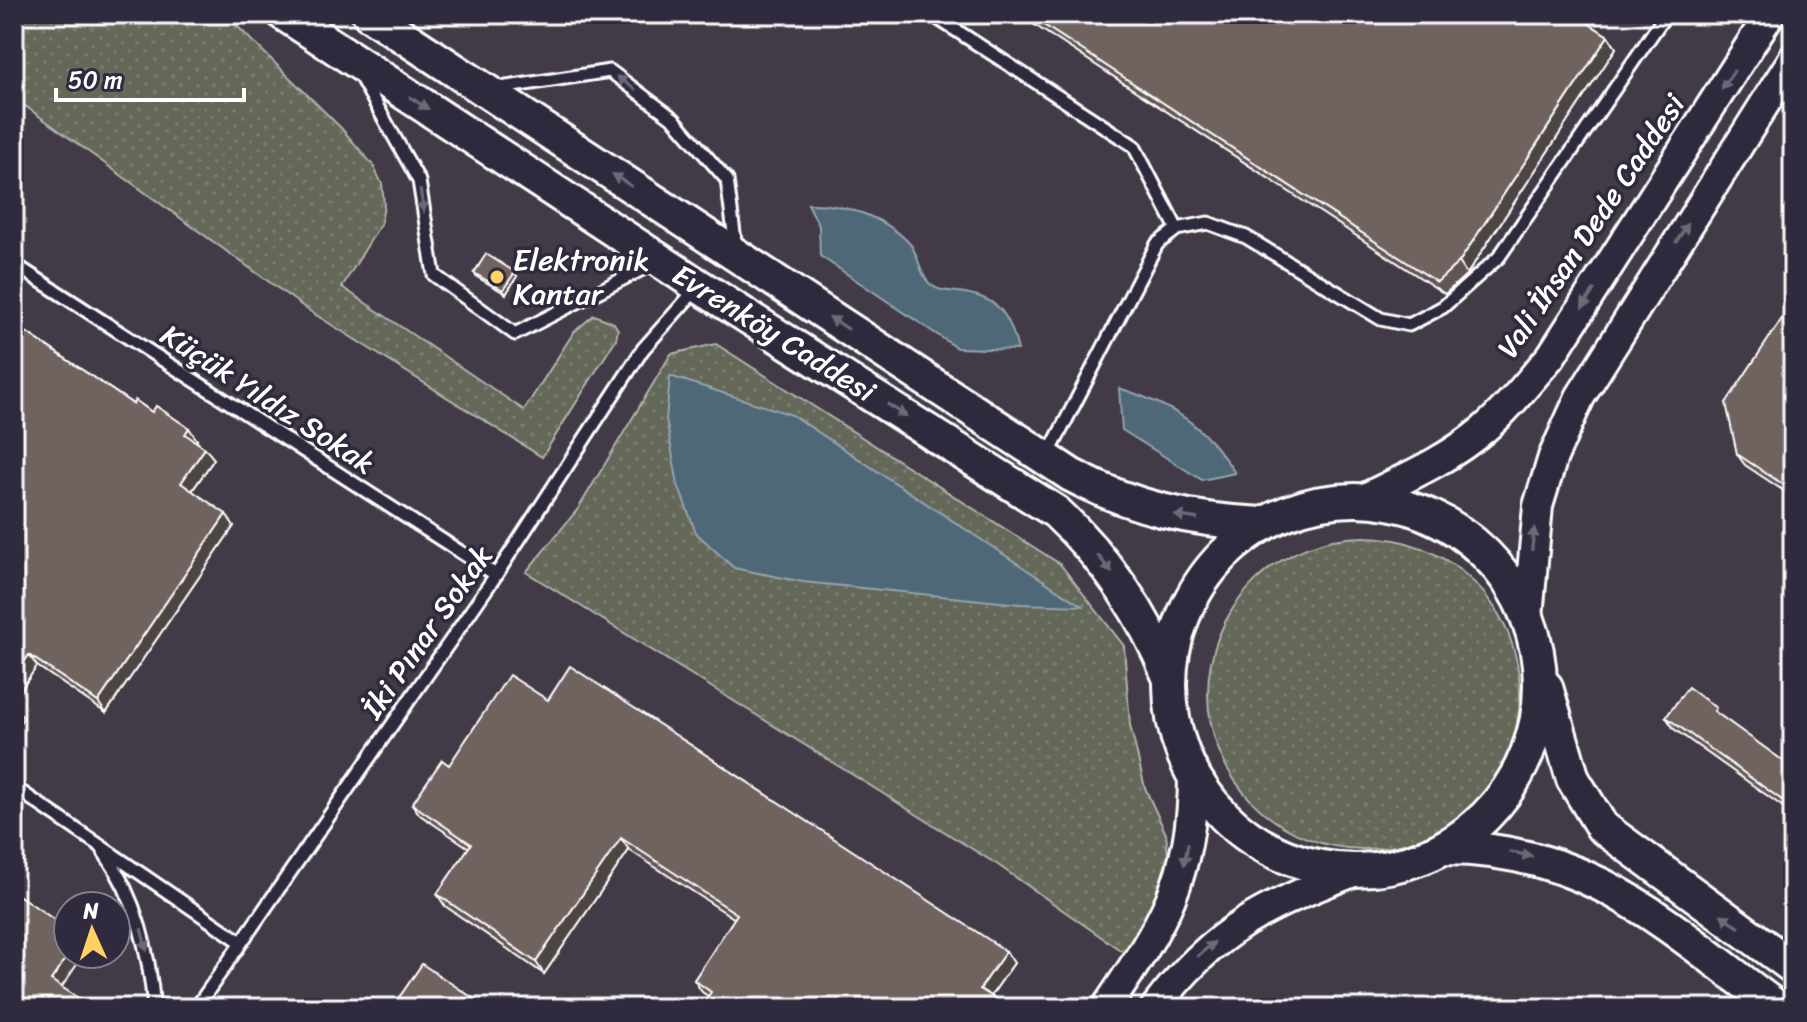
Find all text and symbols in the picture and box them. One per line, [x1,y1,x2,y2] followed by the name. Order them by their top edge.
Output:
[56,52,244,102] scale bar
[68,59,123,101] text: 50 m
[1721,69,1736,90] one-way arrow
[615,76,636,91] one-way arrow
[1482,81,1701,369] street label: Vali İhsan Dede Caddesi
[409,95,430,110] one-way arrow
[611,174,633,188] one-way arrow
[417,189,429,214] one-way arrow
[1675,222,1689,244] one-way arrow
[513,233,650,321] place label: Elektronik Kantar
[661,249,887,418] street label: Evrenköy Caddesi
[488,268,506,286] marker: Elektronik Kantar
[1581,288,1596,309] one-way arrow
[149,309,387,489] street label: Küçük Yıldız Sokak
[829,316,850,331] one-way arrow
[886,403,908,417] one-way arrow
[1173,510,1198,523] one-way arrow
[1527,526,1540,551] one-way arrow
[346,533,508,731] street label: İki Pınar Sokak
[1096,554,1112,574] one-way arrow
[1179,842,1192,867] one-way arrow
[1509,848,1534,861] one-way arrow
[52,890,132,970] north arrow
[81,891,100,930] text: N
[1719,914,1740,930] one-way arrow
[138,927,151,952] one-way arrow
[1196,941,1216,958] one-way arrow

